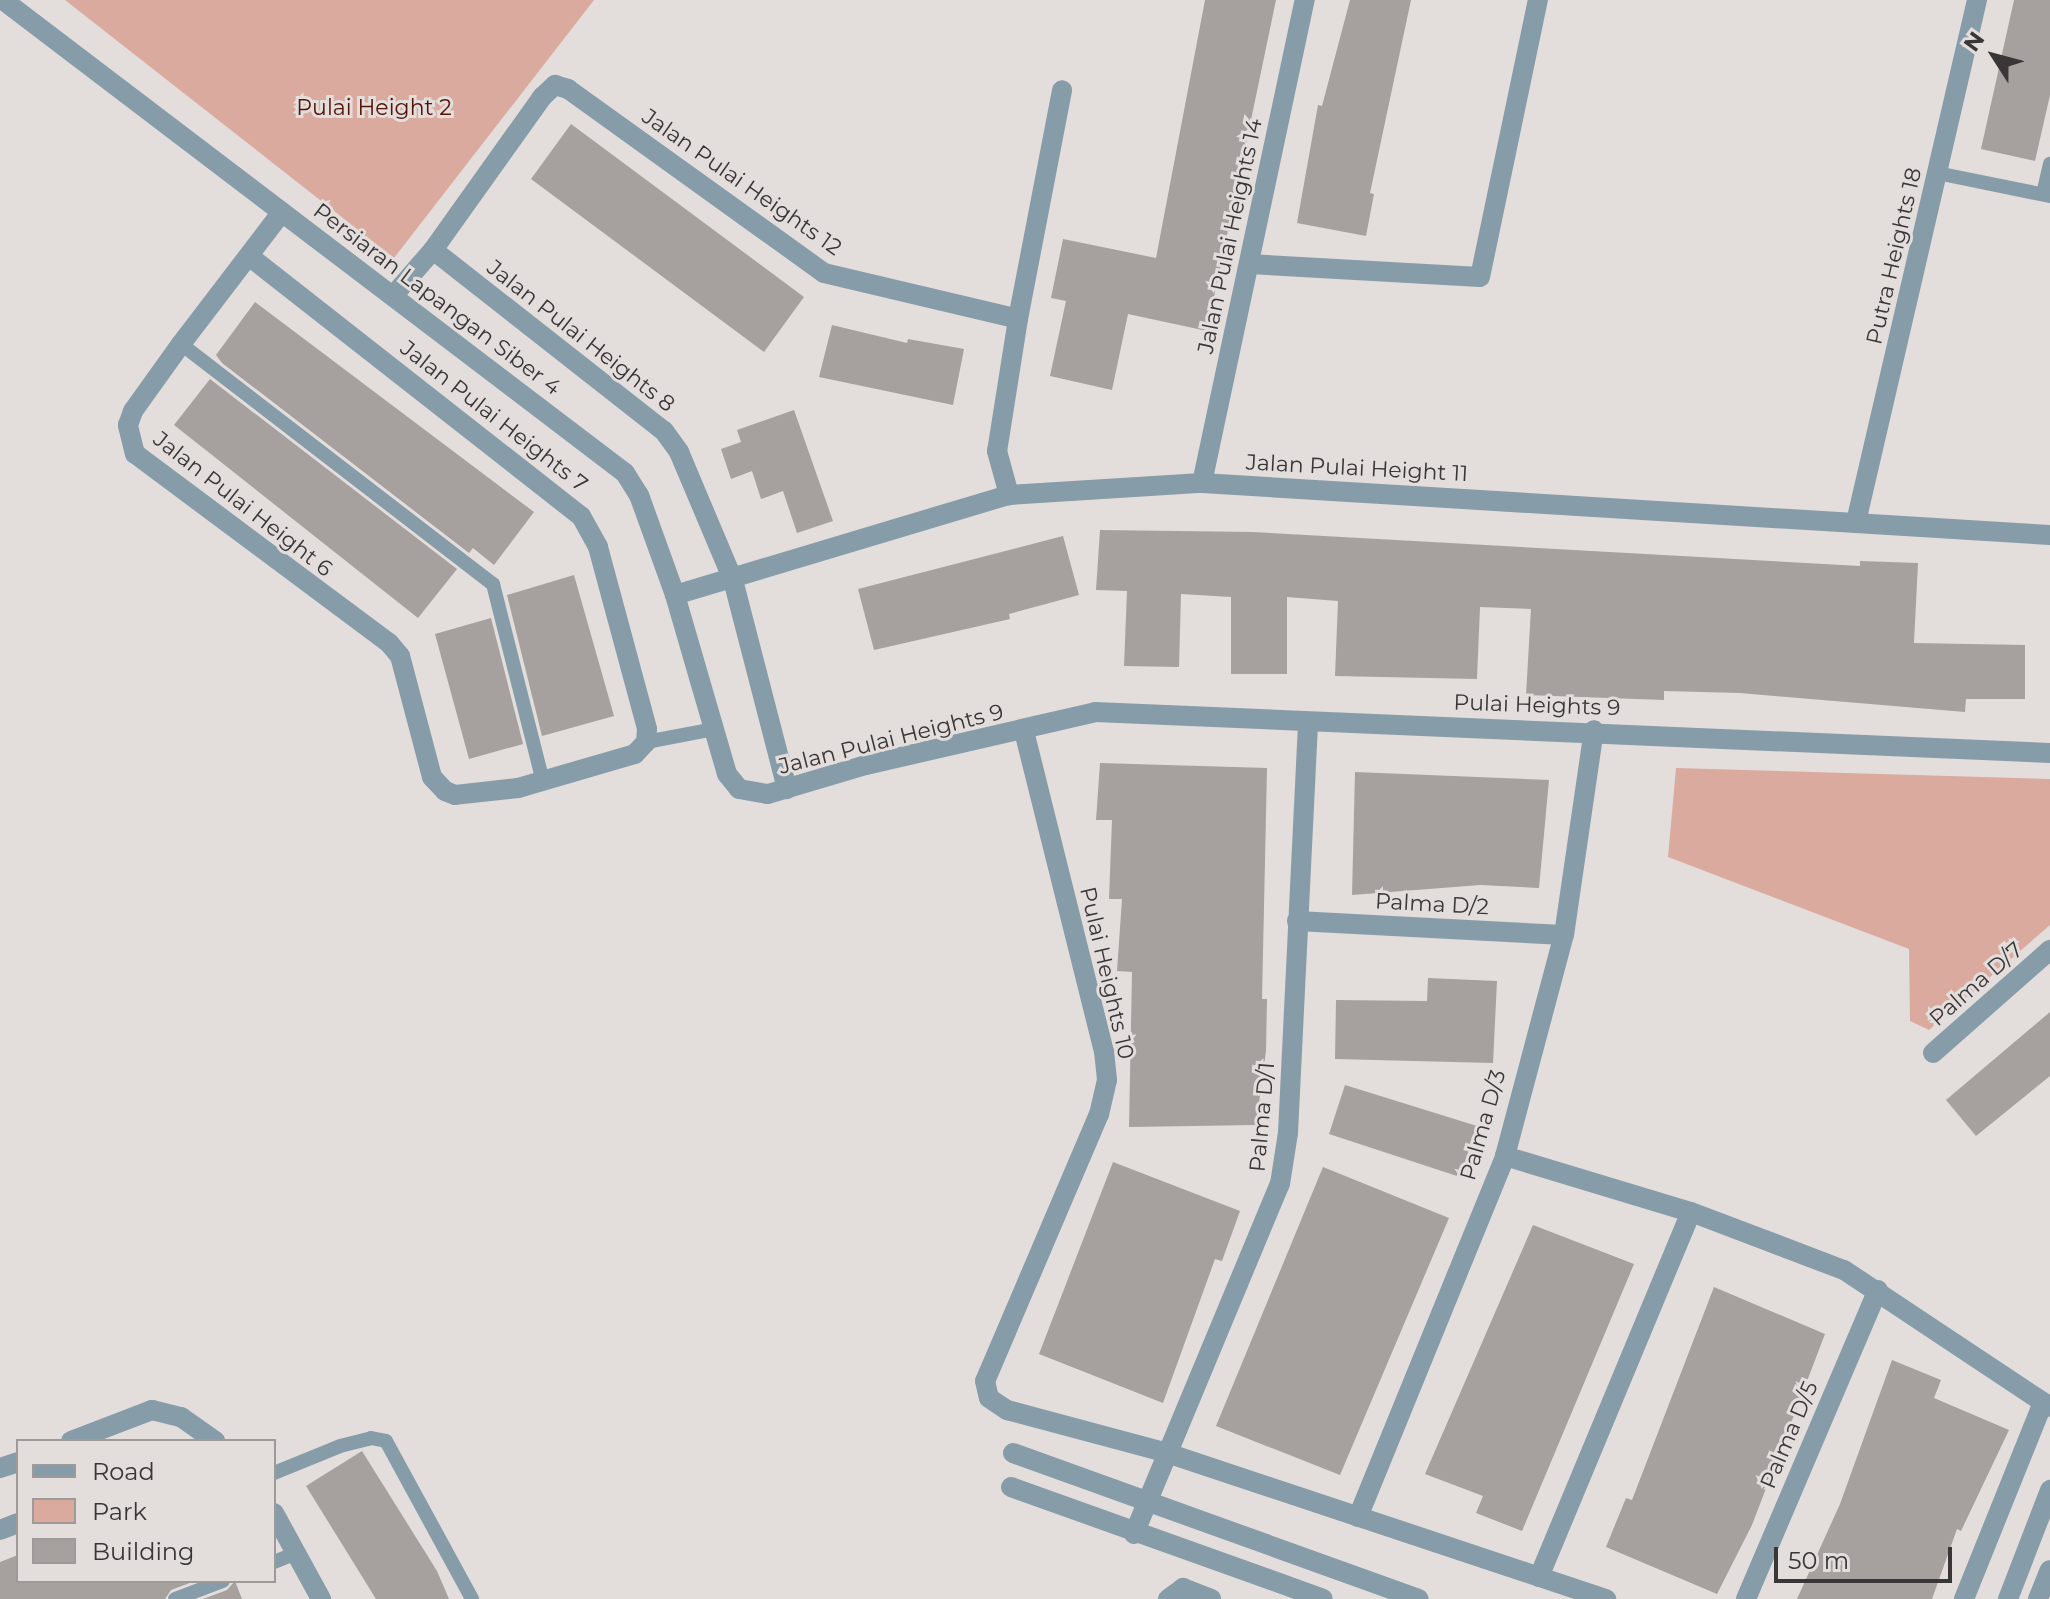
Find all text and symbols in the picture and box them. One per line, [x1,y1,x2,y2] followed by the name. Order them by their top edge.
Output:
[1954,16,2034,96] north arrow
[1958,26,1990,57] text: N
[296,95,452,121] park label: Pulai Height 2
[637,103,847,261] street label: Jalan Pulai Heights 12
[1192,116,1268,356] street label: Jalan Pulai Heights 14
[1861,165,1927,347] street label: Putra Heights 18
[308,197,566,401] street label: Persiaran Lapangan Siber 4
[482,254,680,418] street label: Jalan Pulai Heights 8
[395,335,593,497] street label: Jalan Pulai Heights 7
[148,426,338,582] street label: Jalan Pulai Height 6
[1245,449,1469,487] street label: Jalan Pulai Height 11
[1453,689,1621,721] street label: Pulai Heights 9
[776,698,1006,780] street label: Jalan Pulai Heights 9
[1074,884,1140,1062] street label: Pulai Heights 10
[1374,888,1490,920] street label: Palma D/2
[1924,936,2028,1032] street label: Palma D/7
[1244,1061,1280,1173] street label: Palma D/1
[1455,1067,1511,1183] street label: Palma D/3
[1755,1377,1823,1493] street label: Palma D/5
[16,1439,276,1583] legend
[92,1457,155,1486] text: Road
[92,1497,147,1526] text: Park
[1778,1531,1956,1581] scale bar
[92,1537,195,1566] text: Building
[1788,1546,1849,1575] text: 50 m

